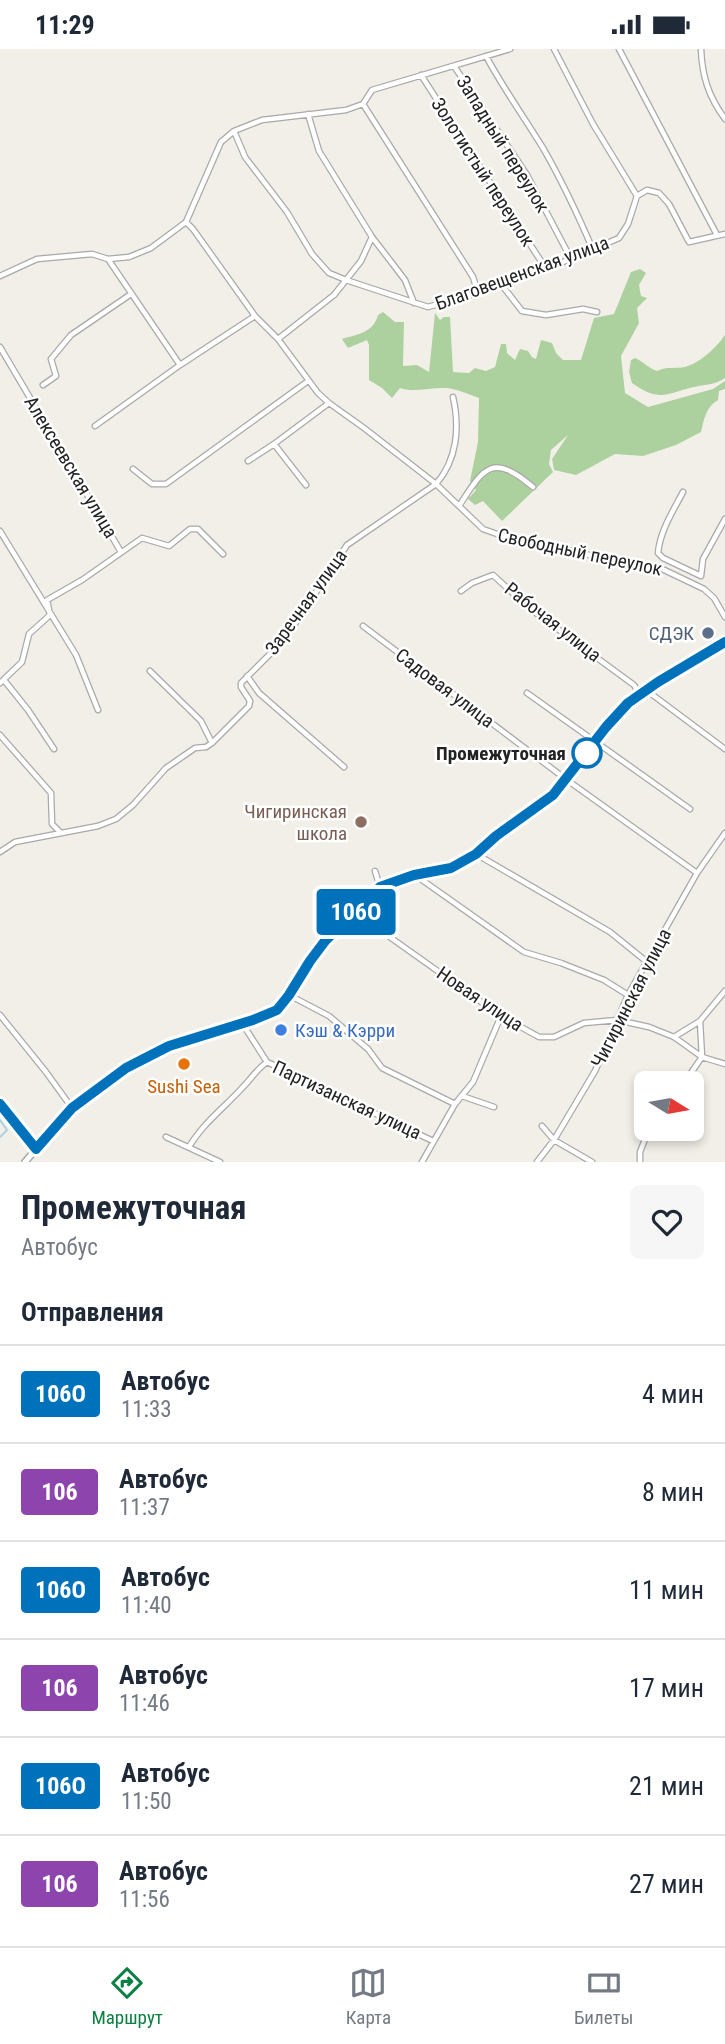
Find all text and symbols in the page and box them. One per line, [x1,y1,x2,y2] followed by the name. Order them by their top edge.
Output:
[35,10,95,40] text: 11:29
[452,71,554,217] street label: Западный переулок
[426,93,540,251] street label: Золотистый переулок
[432,231,612,315] street label: Благовещенская улица
[20,392,122,542] street label: Алексеевская улица
[496,523,664,581] street label: Свободный переулок
[260,545,352,659] street label: Заречная улица
[500,577,606,667] street label: Рабочая улица
[649,622,694,645] place label: СДЭК
[700,625,716,641] marker: СДЭК
[391,643,499,733] street label: Садовая улица
[572,738,602,768] marker: Промежуточная
[436,742,566,765] place label: Промежуточная
[244,800,347,845] place label: Чигиринская школа
[353,814,369,830] marker: Чигиринская школа
[307,889,405,935] line badge: 106О
[331,898,381,926] text: 106О
[586,925,676,1071] street label: Чигиринская улица
[432,962,528,1036] street label: Новая улица
[295,1019,395,1042] place label: Кэш & Кэрри
[273,1022,289,1038] marker: Кэш & Кэрри
[176,1056,192,1072] marker: Sushi Sea
[269,1056,425,1144] street label: Партизанская улица
[634,1071,704,1141] north arrow
[634,1071,704,1141] map controls
[147,1075,221,1098] place label: Sushi Sea
[630,1185,704,1259] button: heart
[21,1188,247,1227] text: Промежуточная
[21,1234,98,1261] text: Автобус
[21,1297,164,1327] text: Отправления
[121,1366,210,1396] text: Автобус
[642,1379,704,1409] text: 4 мин
[35,1380,86,1408] text: 106О
[121,1396,172,1423] text: 11:33
[119,1464,208,1494] text: Автобус
[642,1477,704,1507] text: 8 мин
[41,1478,78,1506] text: 106
[119,1494,170,1521] text: 11:37
[121,1562,210,1592] text: Автобус
[629,1575,704,1605] text: 11 мин
[35,1576,86,1604] text: 106О
[121,1592,172,1619] text: 11:40
[119,1660,208,1690] text: Автобус
[629,1673,704,1703] text: 17 мин
[41,1674,78,1702] text: 106
[119,1690,170,1717] text: 11:46
[121,1758,210,1788] text: Автобус
[629,1771,704,1801] text: 21 мин
[35,1772,86,1800] text: 106О
[121,1788,172,1815] text: 11:50
[119,1856,208,1886] text: Автобус
[629,1869,704,1899] text: 27 мин
[41,1870,78,1898] text: 106
[119,1886,170,1913] text: 11:56
[91,1964,163,2029] tab: Маршрут
[346,1964,391,2029] tab: Карта
[574,1964,634,2029] tab: Билеты

